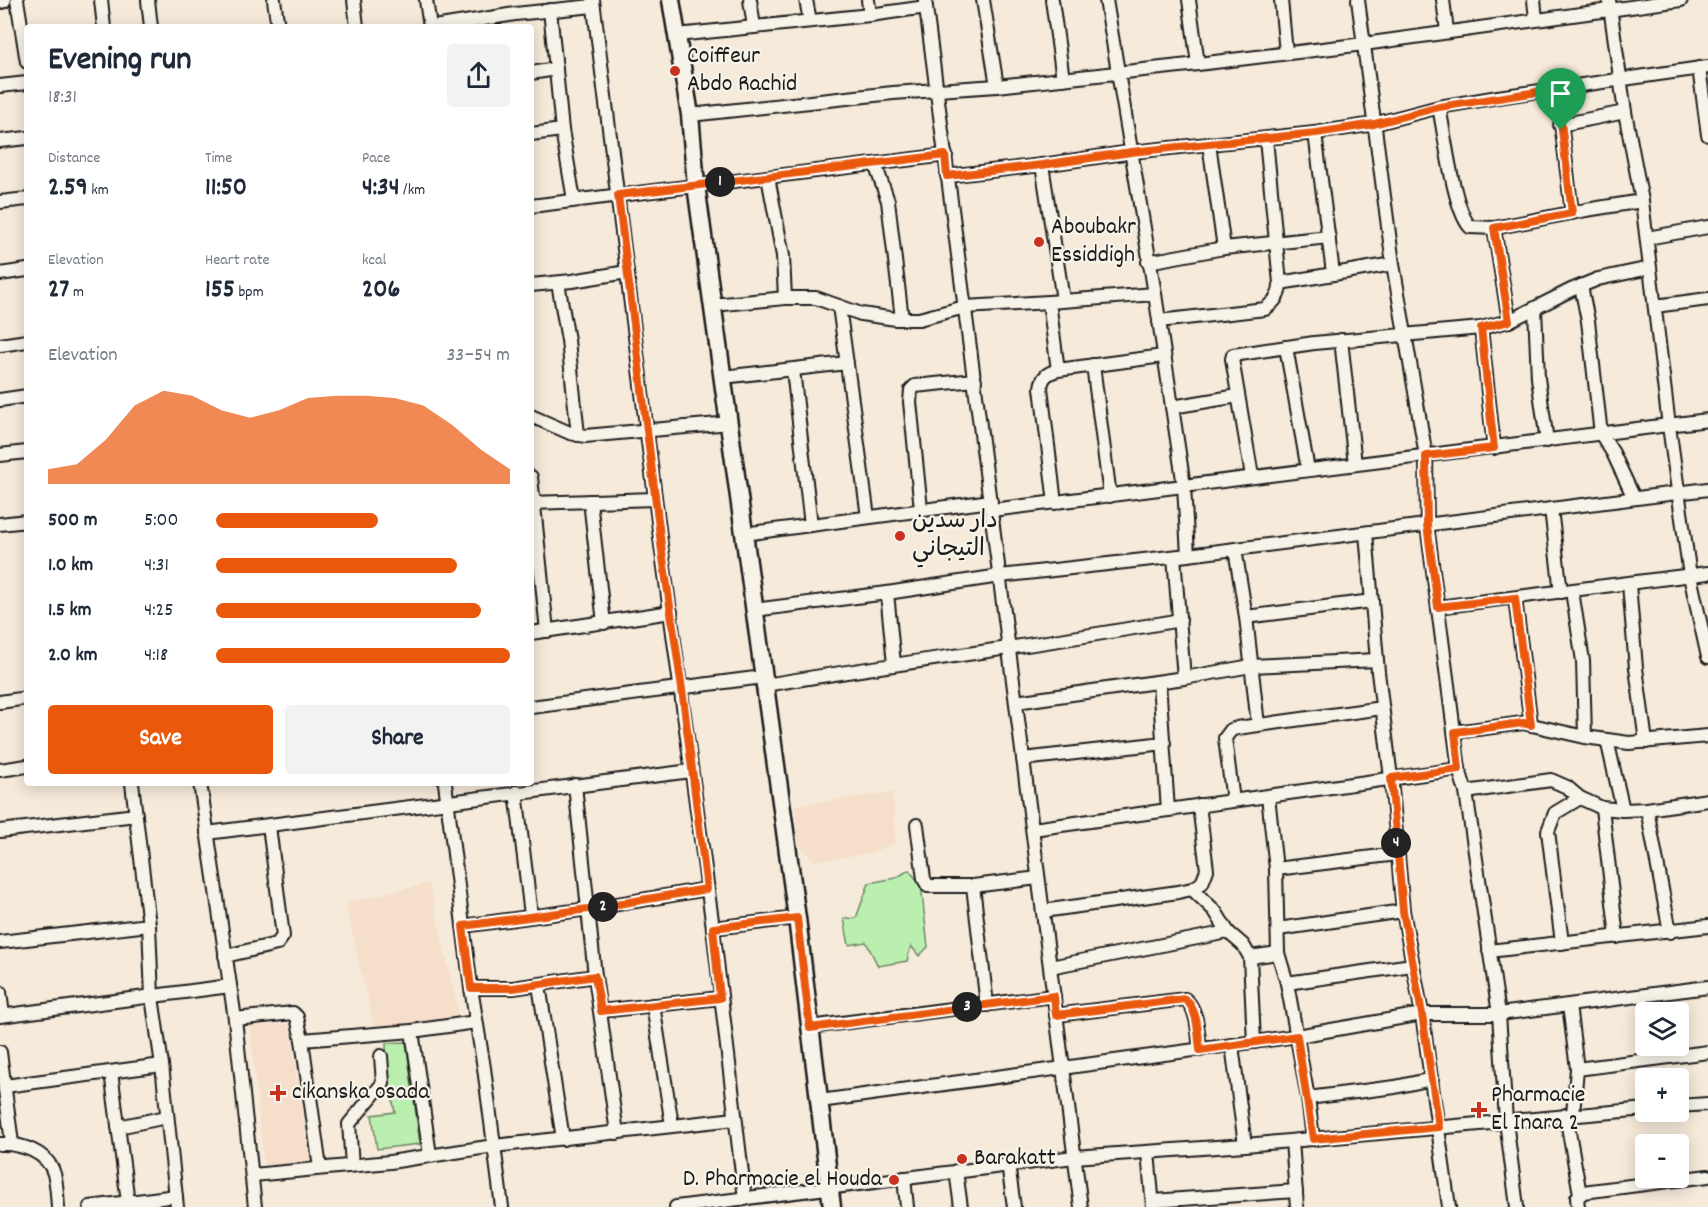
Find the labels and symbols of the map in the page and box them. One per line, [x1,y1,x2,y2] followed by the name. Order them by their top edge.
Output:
[687,40,797,102] place label: Coiffeur Abdo Rachid
[668,64,682,78] marker: Coiffeur Abdo Rachid
[1535,68,1586,130] pin
[705,167,735,197] pin: 1
[1051,211,1136,273] place label: Aboubakr Essiddigh
[1032,235,1046,249] marker: Aboubakr Essiddigh
[912,505,998,568] place label: دار سدين التيجاني
[893,529,907,543] marker: دار سدين التيجاني
[1381,828,1411,858] pin: 4
[588,892,618,922] pin: 2
[952,992,982,1022] pin: 3
[292,1076,430,1110] place label: cikanska osada
[1491,1079,1585,1141] place label: Pharmacie El Inara 2
[269,1084,287,1102] marker: cikanska osada
[1472,1103,1486,1117] marker: Pharmacie El Inara 2
[974,1142,1056,1176] place label: Barakatt
[955,1152,969,1166] marker: Barakatt
[683,1163,883,1197] place label: D. Pharmacie el Houda
[887,1173,901,1187] marker: D. Pharmacie el Houda

